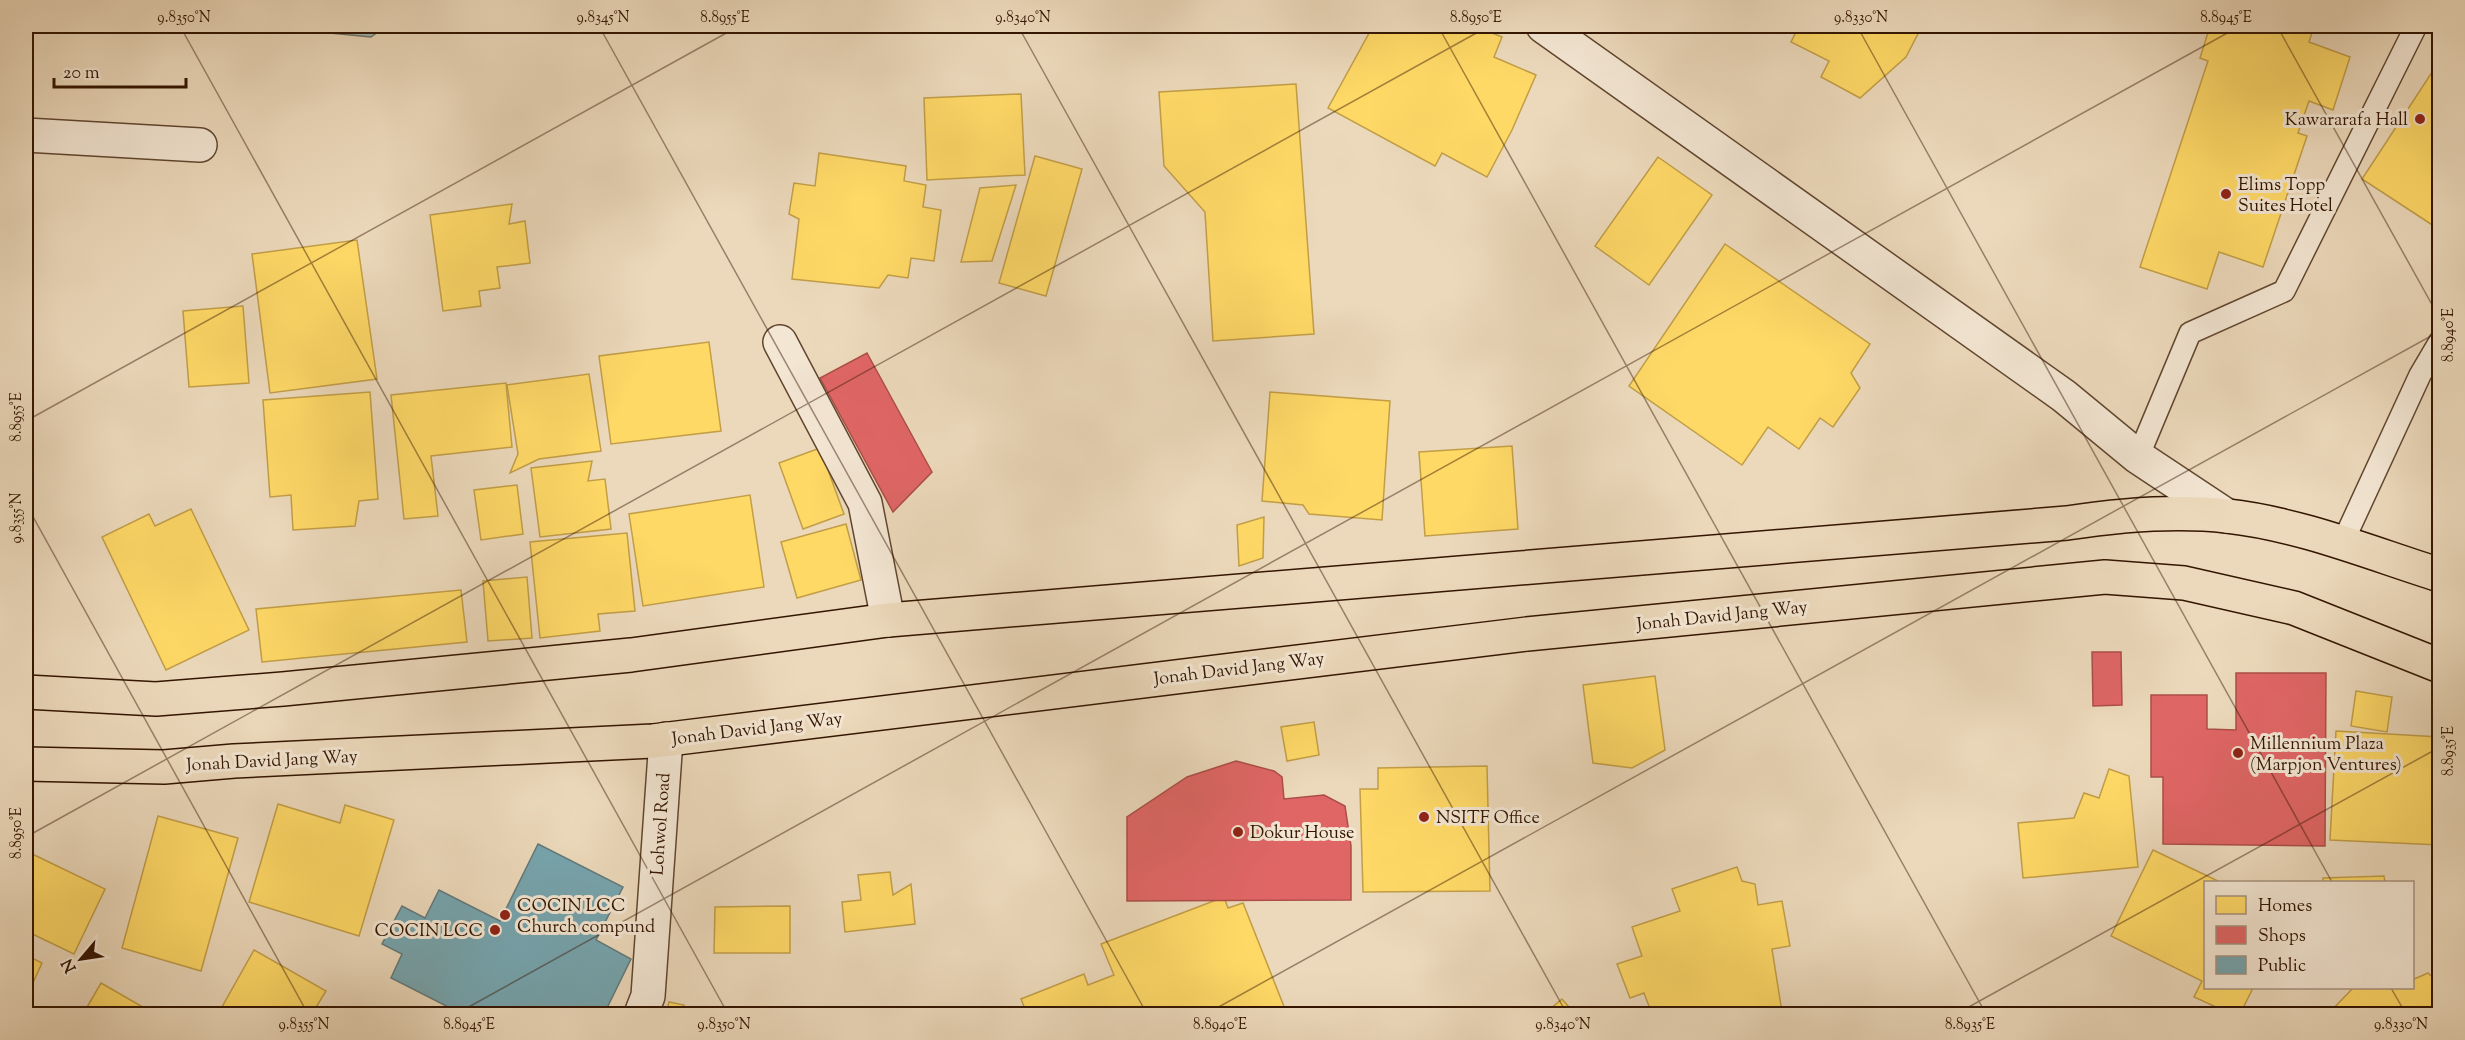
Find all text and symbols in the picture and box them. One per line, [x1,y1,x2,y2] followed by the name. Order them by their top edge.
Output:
[157,8,211,29] text: 9.8350°N
[576,8,630,29] text: 9.8345°N
[700,8,750,29] text: 8.8955°E
[995,8,1051,29] text: 9.8340°N
[1450,8,1502,29] text: 8.8950°E
[1834,8,1888,29] text: 9.8330°N
[2200,8,2252,29] text: 8.8945°E
[54,51,186,89] scale bar
[63,61,100,87] text: 20 m
[2285,108,2408,134] place label: Kawararafa Hall
[2413,112,2427,126] marker: Kawararafa Hall
[2238,173,2333,220] place label: Elims Topp Suites Hotel
[2219,187,2233,201] marker: Elims Topp Suites Hotel
[2439,308,2460,362] text: 8.8940°E
[7,392,28,442] text: 8.8955°E
[7,493,28,543] text: 9.8355°N
[1634,595,1809,639] street label: Jonah David Jang Way
[1151,647,1326,693] street label: Jonah David Jang Way
[669,707,844,753] street label: Jonah David Jang Way
[2439,726,2460,776] text: 8.8935°E
[2250,732,2402,779] place label: Millennium Plaza (Marpjon Ventures)
[185,745,359,780] street label: Jonah David Jang Way
[2231,746,2245,760] marker: Millennium Plaza (Marpjon Ventures)
[645,772,679,876] street label: Lohwol Road
[1436,806,1540,832] place label: NSITF Office
[7,807,28,859] text: 8.8950°E
[1417,810,1431,824] marker: NSITF Office
[1250,821,1354,847] place label: Dokur House
[1231,825,1245,839] marker: Dokur House
[2204,881,2414,989] legend
[517,894,655,941] place label: COCIN LCC Church compund
[2258,894,2312,920] text: Homes
[498,908,512,922] marker: COCIN LCC Church compund
[375,919,483,945] place label: COCIN LCC
[488,923,502,937] marker: COCIN LCC
[2258,924,2306,950] text: Shops
[51,929,111,989] north arrow
[57,954,83,976] text: N
[2258,954,2306,980] text: Public
[279,1015,329,1036] text: 9.8355°N
[443,1015,495,1036] text: 8.8945°E
[697,1015,751,1036] text: 9.8350°N
[1193,1015,1247,1036] text: 8.8940°E
[1535,1015,1591,1036] text: 9.8340°N
[1945,1015,1995,1036] text: 8.8935°E
[2374,1015,2428,1036] text: 9.8330°N

